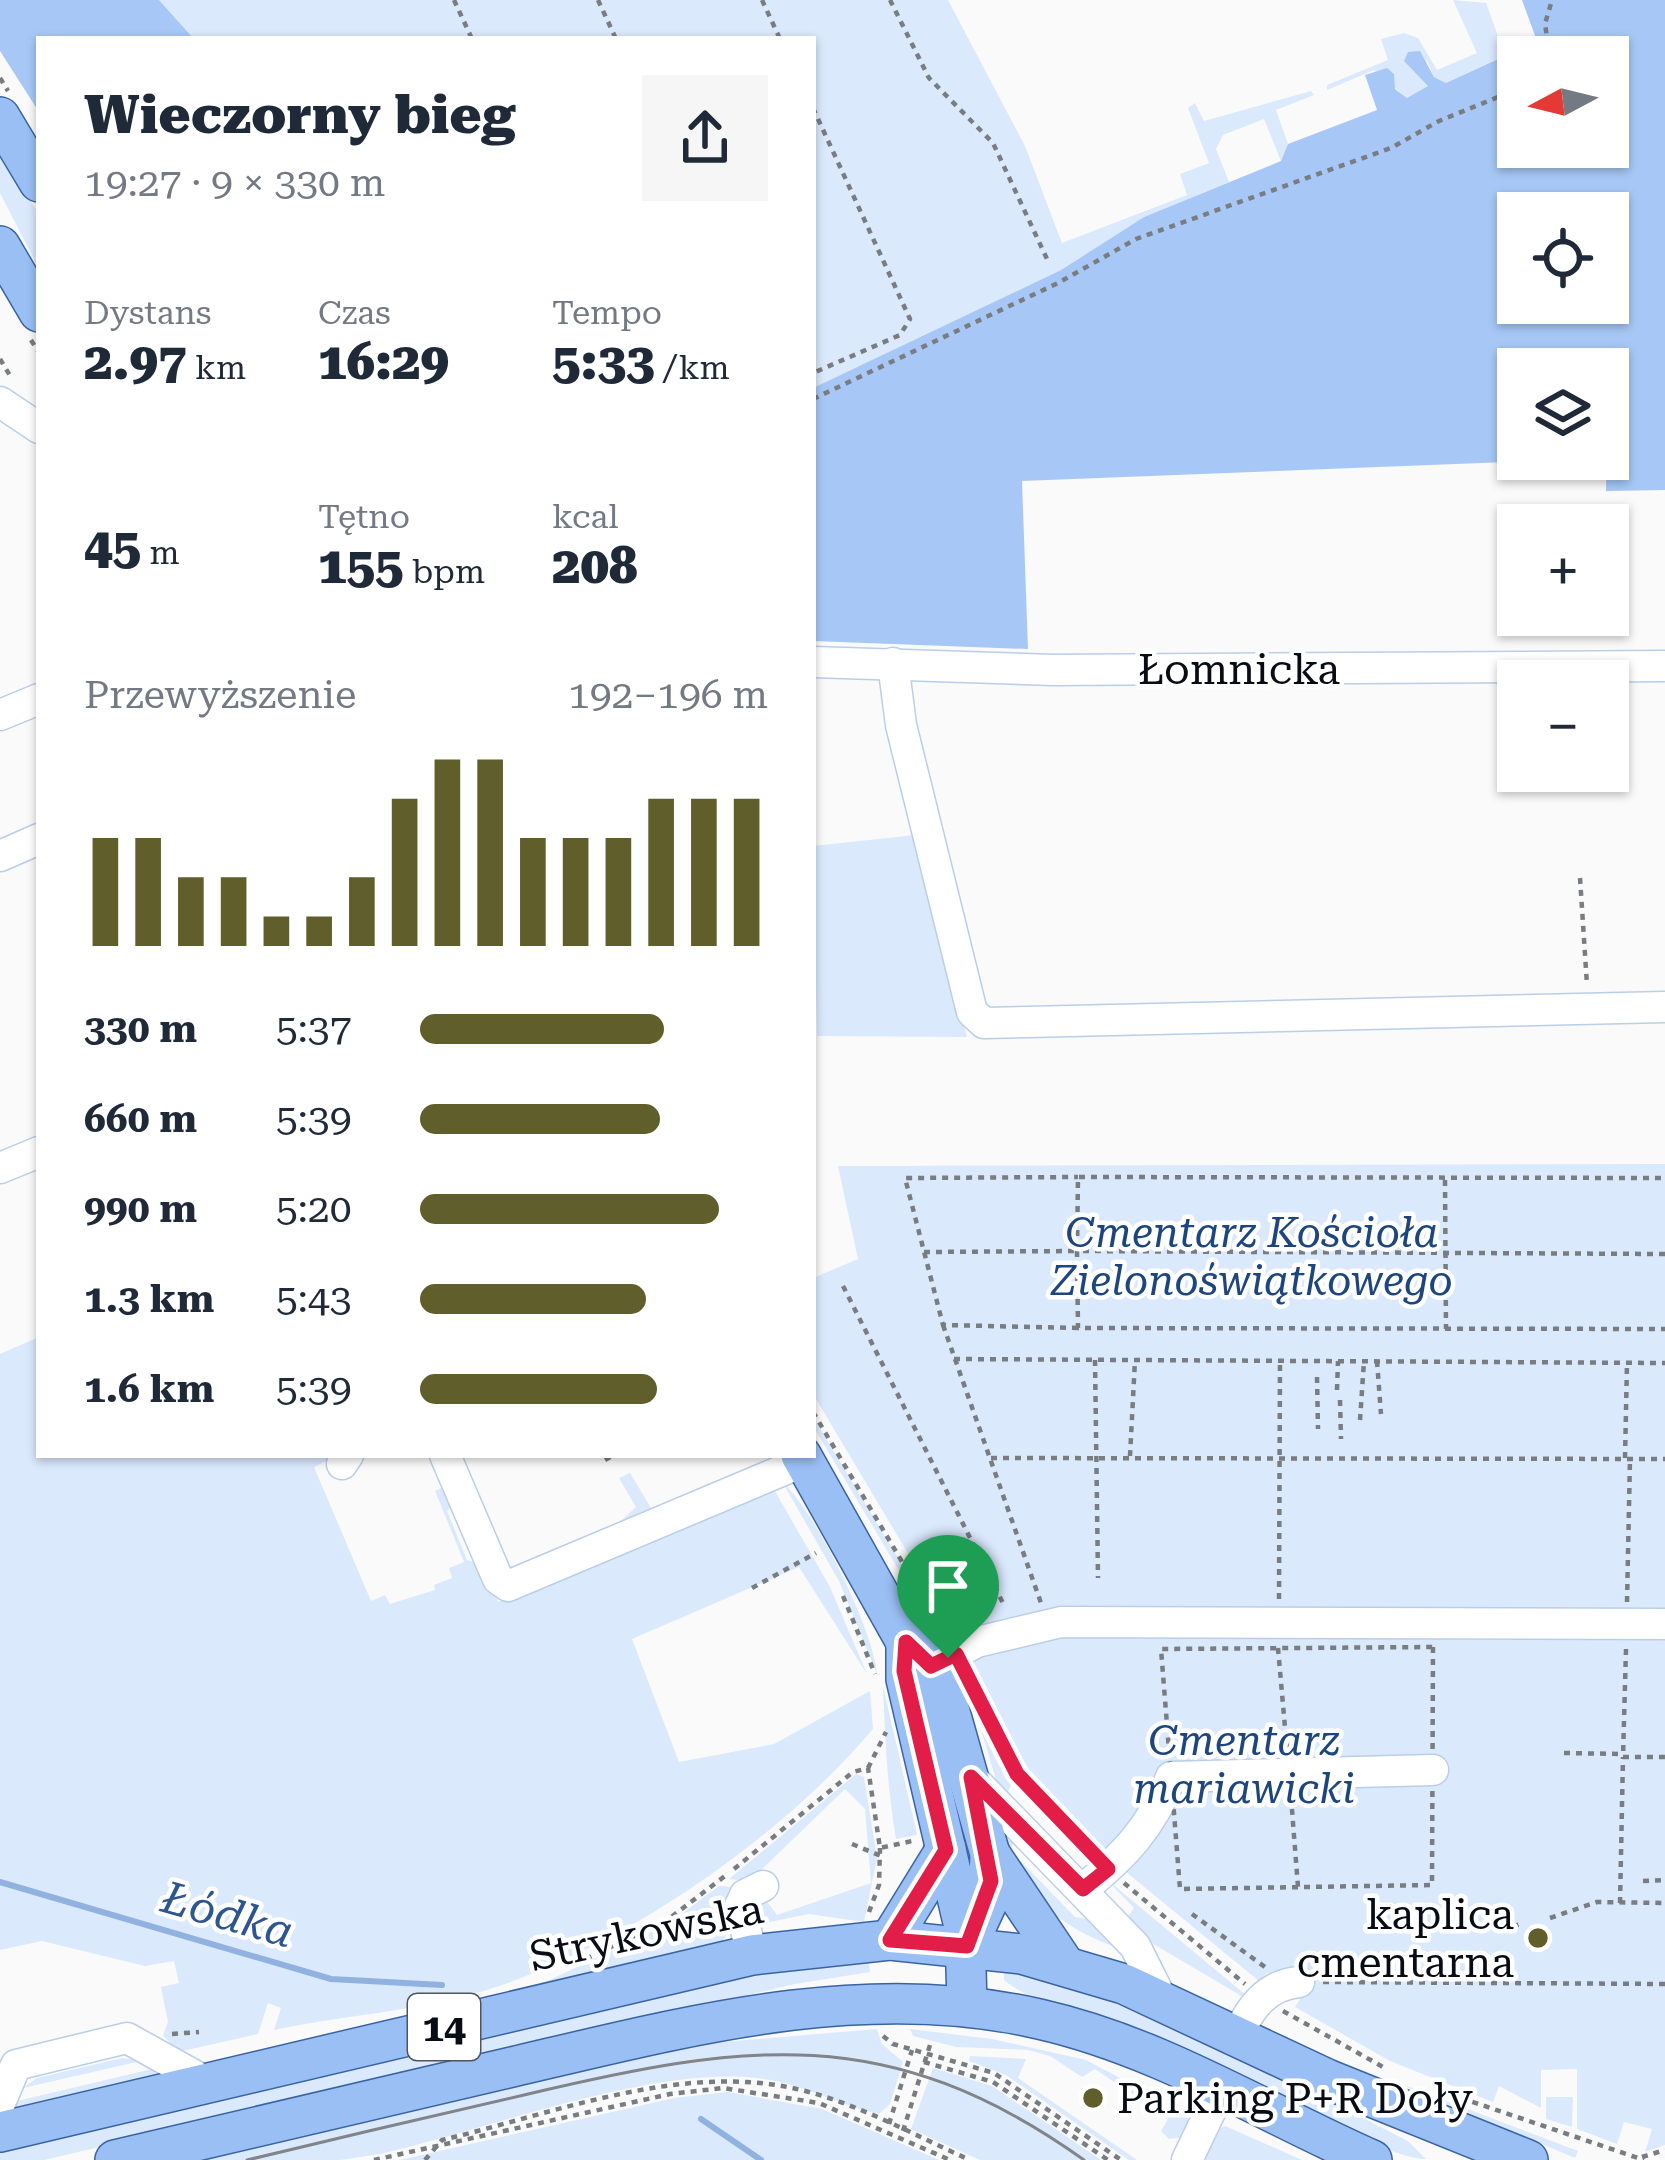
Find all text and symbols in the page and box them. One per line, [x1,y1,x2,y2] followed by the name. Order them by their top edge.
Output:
[1497,36,1629,168] north arrow
[1497,36,1629,792] map controls
[642,75,768,201] button: share
[84,83,516,146] text: Wieczorny bieg
[84,160,385,206] text: 19:27 · 9 × 330 m
[1497,192,1629,324] button: locate
[84,293,212,332] text: Dystans
[318,293,391,332] text: Czas
[552,293,662,332] text: Tempo
[84,332,187,391] text: 2.97
[318,332,449,391] text: 16:29
[552,332,655,391] text: 5:33
[187,348,246,387] text: km
[655,348,730,387] text: /km
[1497,348,1629,480] button: layers
[318,497,410,536] text: Tętno
[552,497,618,536] text: kcal
[1497,504,1629,636] button: +
[84,517,141,576] text: 45
[141,533,180,572] text: m
[318,536,404,595] text: 155
[552,536,638,595] text: 208
[404,552,485,591] text: bpm
[1138,645,1340,694] street label: Łomnicka
[1497,660,1629,792] button: −
[84,672,356,718] text: Przewyższenie
[568,672,768,718] text: 192–196 m
[84,1006,197,1052] text: 330 m
[276,1006,352,1052] text: 5:37
[84,1096,197,1142] text: 660 m
[276,1096,352,1142] text: 5:39
[84,1186,197,1232] text: 990 m
[276,1186,352,1232] text: 5:20
[1050,1208,1453,1305] park label: Cmentarz Kościoła Zielonoświątkowego
[84,1276,214,1322] text: 1.3 km
[276,1276,352,1322] text: 5:43
[84,1366,214,1412] text: 1.6 km
[276,1366,352,1412] text: 5:39
[897,1535,999,1658] pin
[915,1553,981,1619] icon: arrive
[1133,1716,1355,1813] park label: Cmentarz mariawicki
[155,1870,300,1958] water label: Łódka
[525,1884,767,1981] street label: Strykowska
[1297,1890,1514,1987] place label: kaplica cmentarna
[1525,1925,1551,1951] marker: kaplica cmentarna
[408,1994,480,2060] road number: 14
[1117,2074,1473,2123] place label: Parking P+R Doły
[1080,2085,1106,2111] marker: Parking P+R Doły

